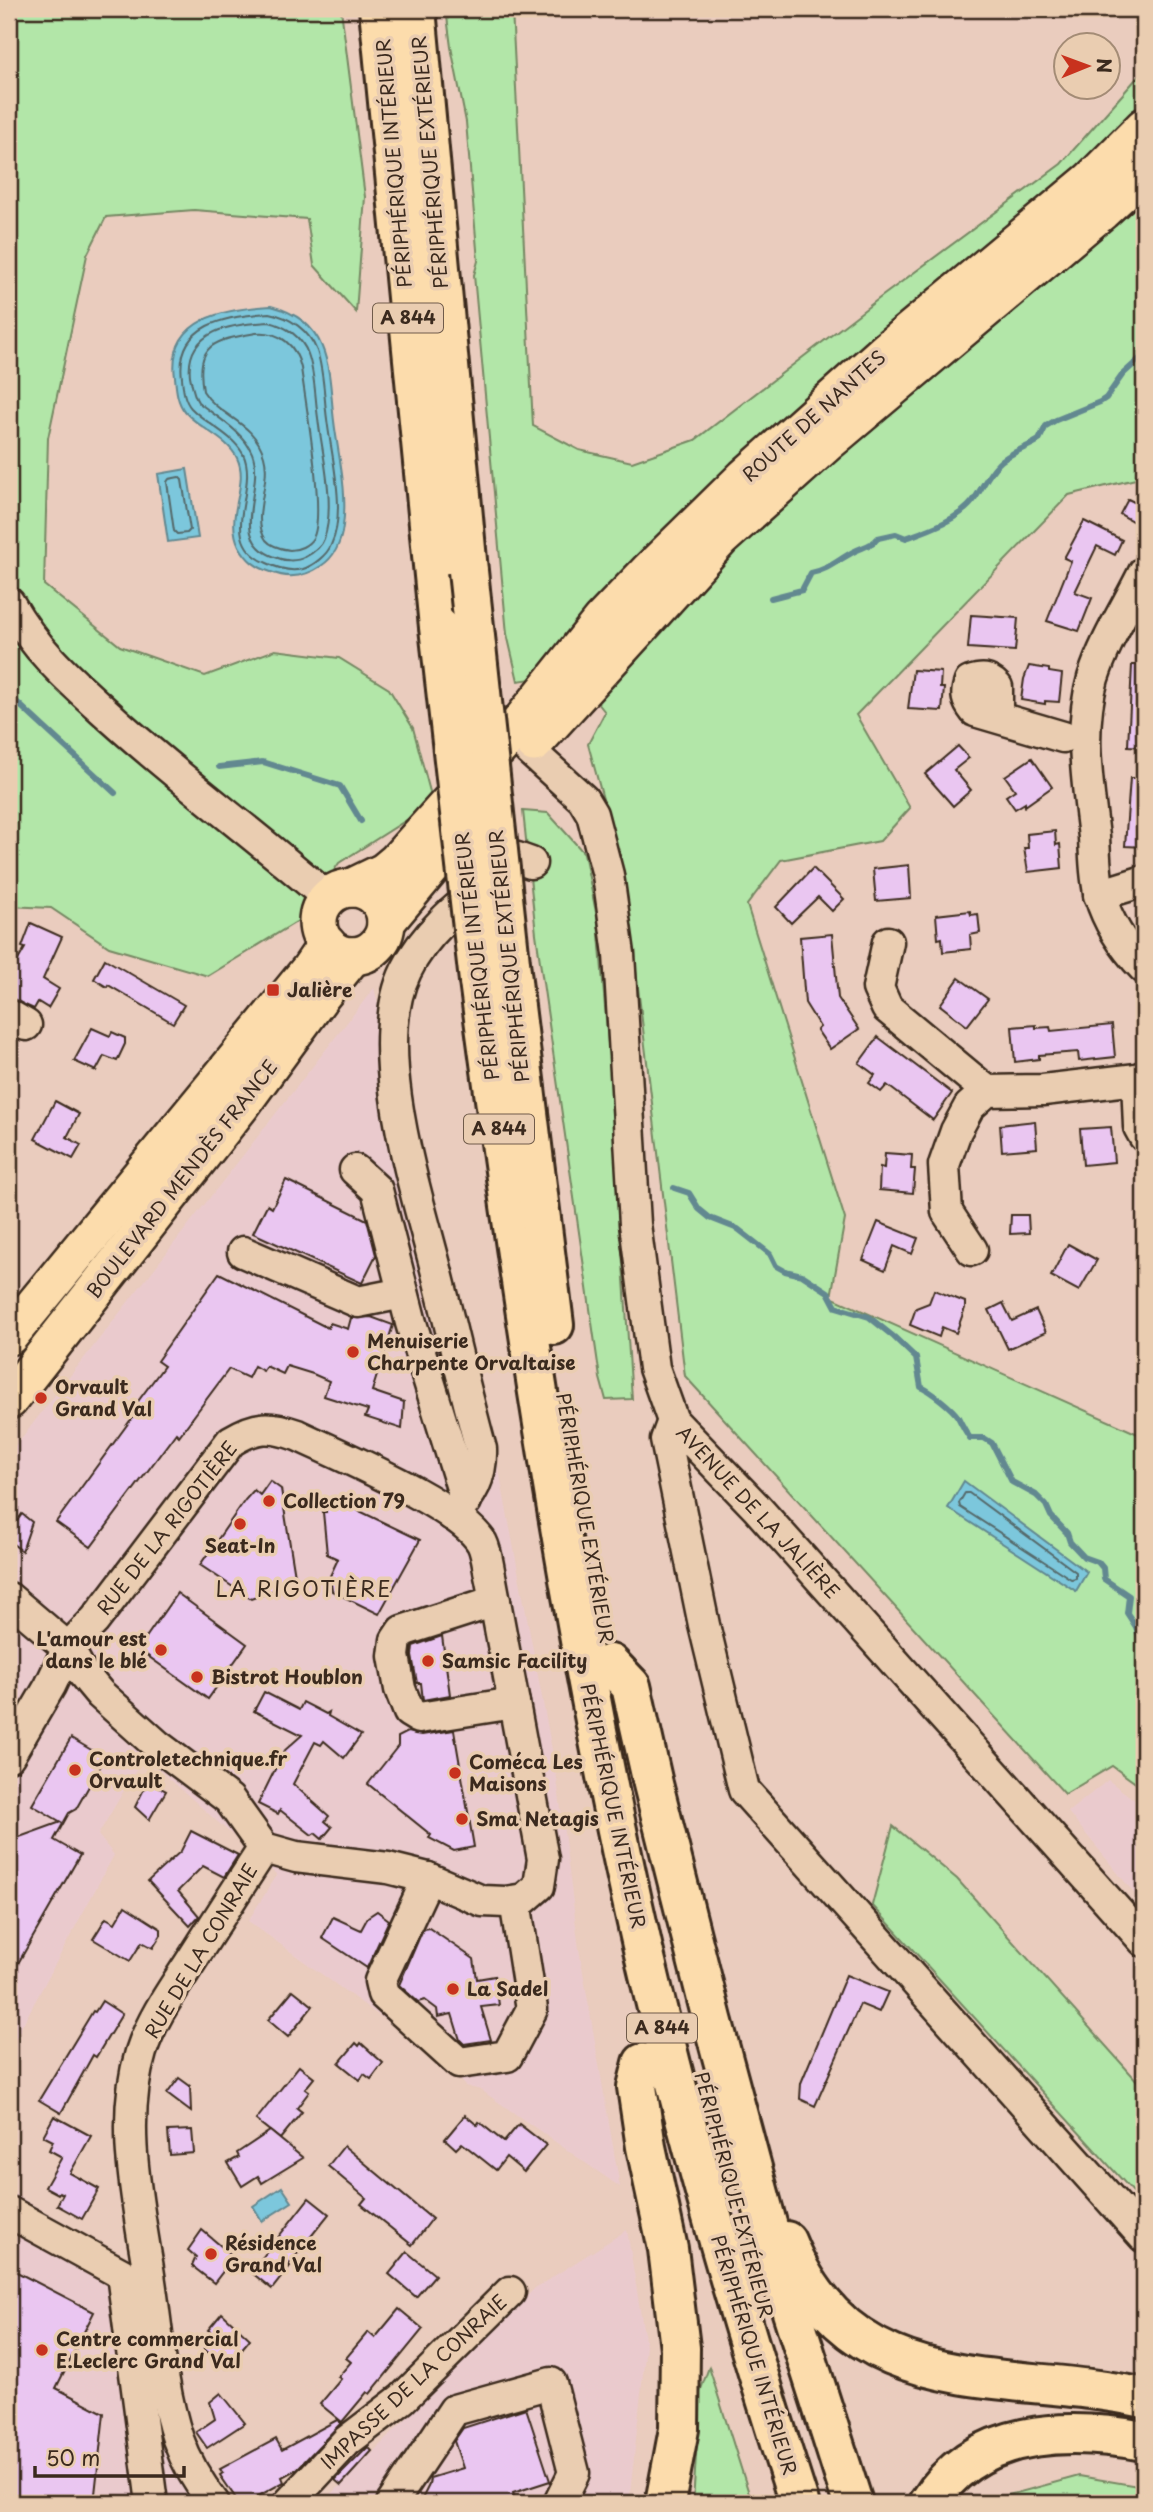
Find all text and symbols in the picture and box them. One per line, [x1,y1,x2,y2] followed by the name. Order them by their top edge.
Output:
[1052,32,1122,102] north arrow
[404,34,454,290] street label: PÉRIPHÉRIQUE EXTÉRIEUR
[368,37,418,289] street label: PÉRIPHÉRIQUE INTÉRIEUR
[1091,58,1119,73] text: N
[373,304,443,332] road number: A 844
[735,343,891,488] street label: ROUTE DE NANTES
[481,828,535,1084] street label: PÉRIPHÉRIQUE EXTÉRIEUR
[447,830,505,1082] street label: PÉRIPHÉRIQUE INTÉRIEUR
[287,975,352,1003] place label: Jalière
[265,982,281,998] marker: Jalière
[79,1053,283,1303] street label: BOULEVARD MENDÈS FRANCE
[464,1114,534,1144] road number: A 844
[367,1326,576,1376] place label: Menuiserie Charpente Orvaltaise
[345,1344,361,1360] marker: Menuiserie Charpente Orvaltaise
[55,1372,152,1422] place label: Orvault Grand Val
[33,1390,49,1406] marker: Orvault Grand Val
[550,1390,622,1645] street label: PÉRIPHÉRIQUE EXTÉRIEUR
[671,1418,847,1604] street label: AVENUE DE LA JALIÈRE
[89,1435,243,1620] street label: RUE DE LA RIGOTIÈRE
[283,1486,405,1514] place label: Collection 79
[261,1493,277,1509] marker: Collection 79
[232,1516,248,1532] marker: Seat-In
[205,1531,275,1559] place label: Seat-In
[216,1572,392,1604] district label: LA RIGOTIÈRE
[36,1624,147,1674] place label: L'amour est dans le blé
[153,1642,169,1658] marker: L'amour est dans le blé
[442,1646,587,1674] place label: Samsic Facility
[420,1653,436,1669] marker: Samsic Facility
[211,1662,363,1690] place label: Bistrot Houblon
[189,1669,205,1685] marker: Bistrot Houblon
[574,1681,654,1931] street label: PÉRIPHÉRIQUE INTÉRIEUR
[89,1744,287,1794] place label: Controletechnique.fr Orvault
[469,1747,583,1797] place label: Coméca Les Maisons
[67,1762,83,1778] marker: Controletechnique.fr Orvault
[447,1765,463,1781] marker: Coméca Les Maisons
[476,1804,599,1832] place label: Sma Netagis
[454,1811,470,1827] marker: Sma Netagis
[137,1858,264,2043] street label: RUE DE LA CONRAIE
[467,1974,548,2002] place label: La Sadel
[445,1981,461,1997] marker: La Sadel
[627,2014,697,2042] road number: A 844
[689,2068,781,2321] street label: PÉRIPHÉRIQUE EXTÉRIEUR
[225,2228,322,2278] place label: Résidence Grand Val
[705,2231,805,2478] street label: PÉRIPHÉRIQUE INTÉRIEUR
[203,2246,219,2262] marker: Résidence Grand Val
[314,2287,513,2475] street label: IMPASSE DE LA CONRAIE
[56,2324,241,2374] place label: Centre commercial E.Leclerc Grand Val
[34,2342,50,2358] marker: Centre commercial E.Leclerc Grand Val
[35,2435,184,2479] scale bar
[46,2441,100,2473] text: 50 m

